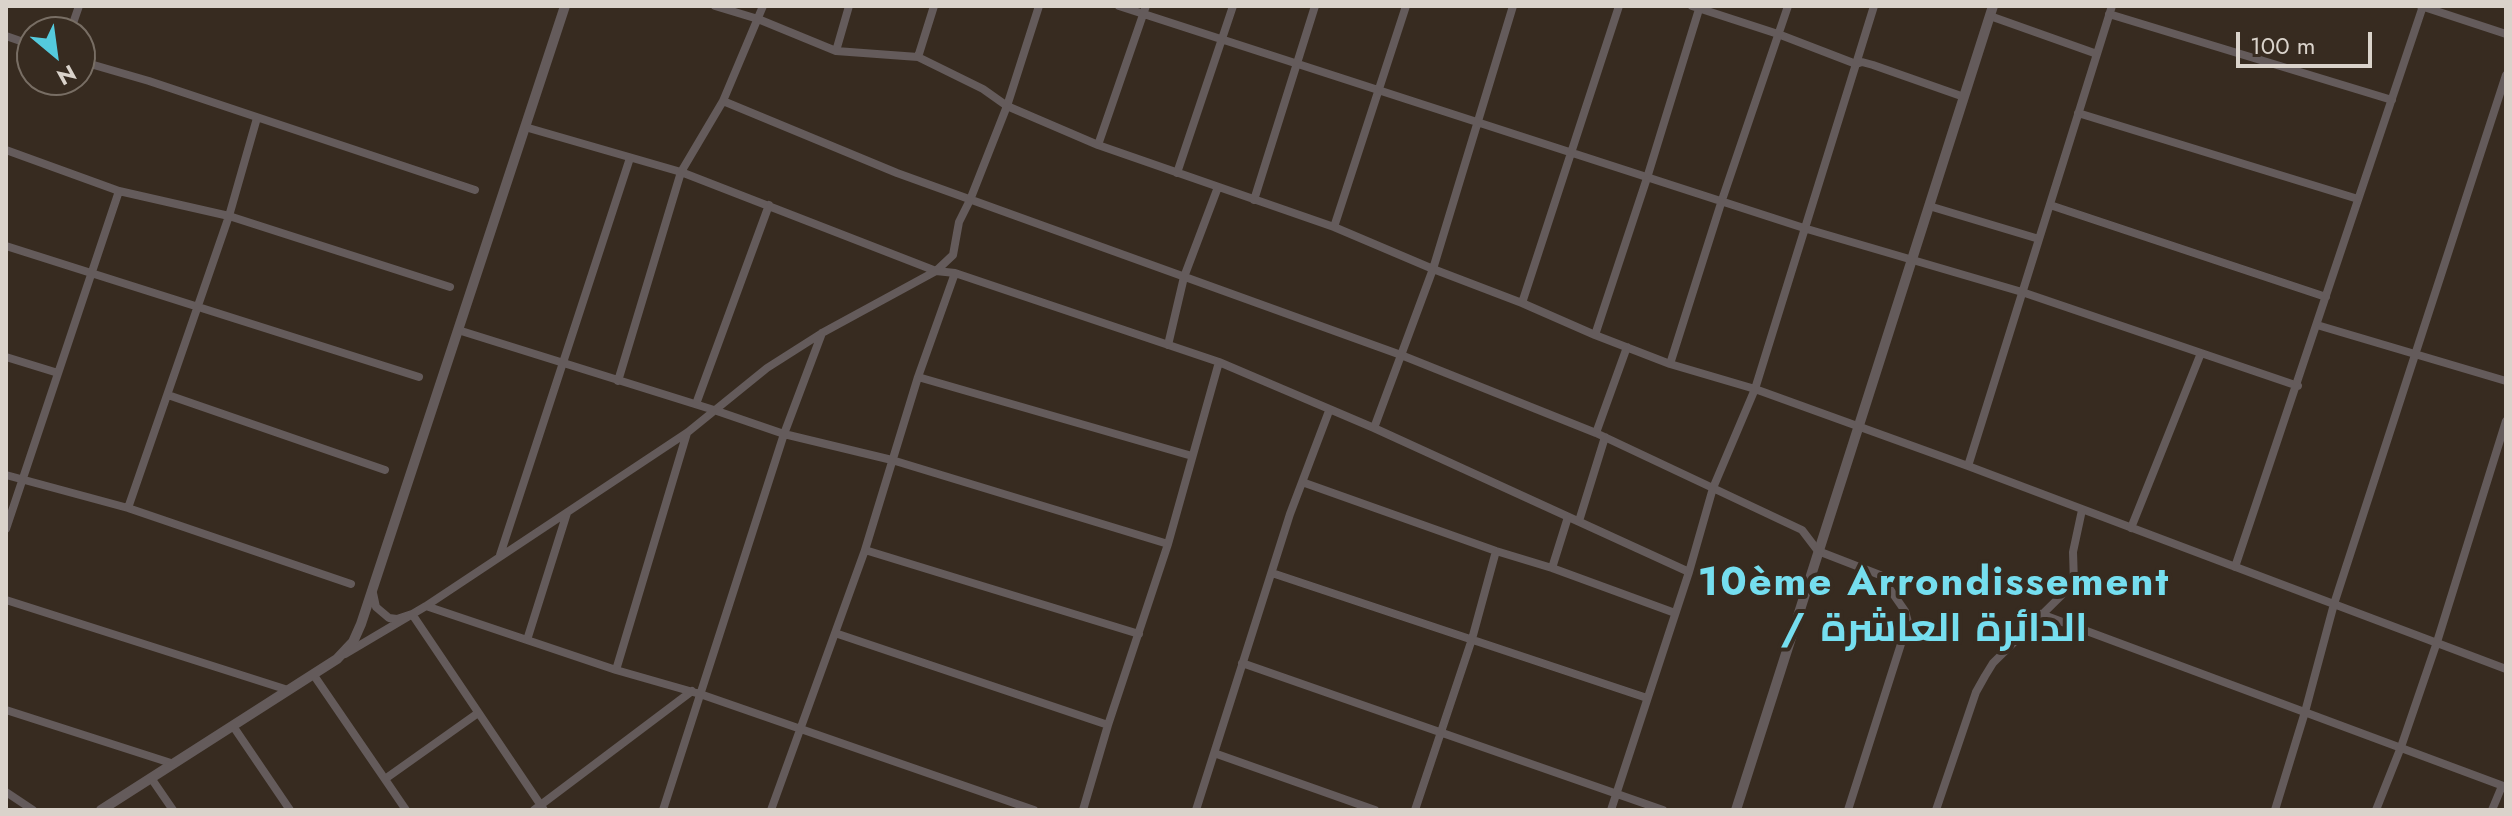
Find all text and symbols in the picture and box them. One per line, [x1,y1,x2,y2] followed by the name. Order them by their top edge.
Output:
[16,16,96,96] north arrow
[2240,16,2376,66] scale bar
[2250,28,2316,63] text: 100 m
[51,57,82,93] text: N
[1698,561,2170,655] district label: 10ème Arrondissement / الدائرة العاشرة

